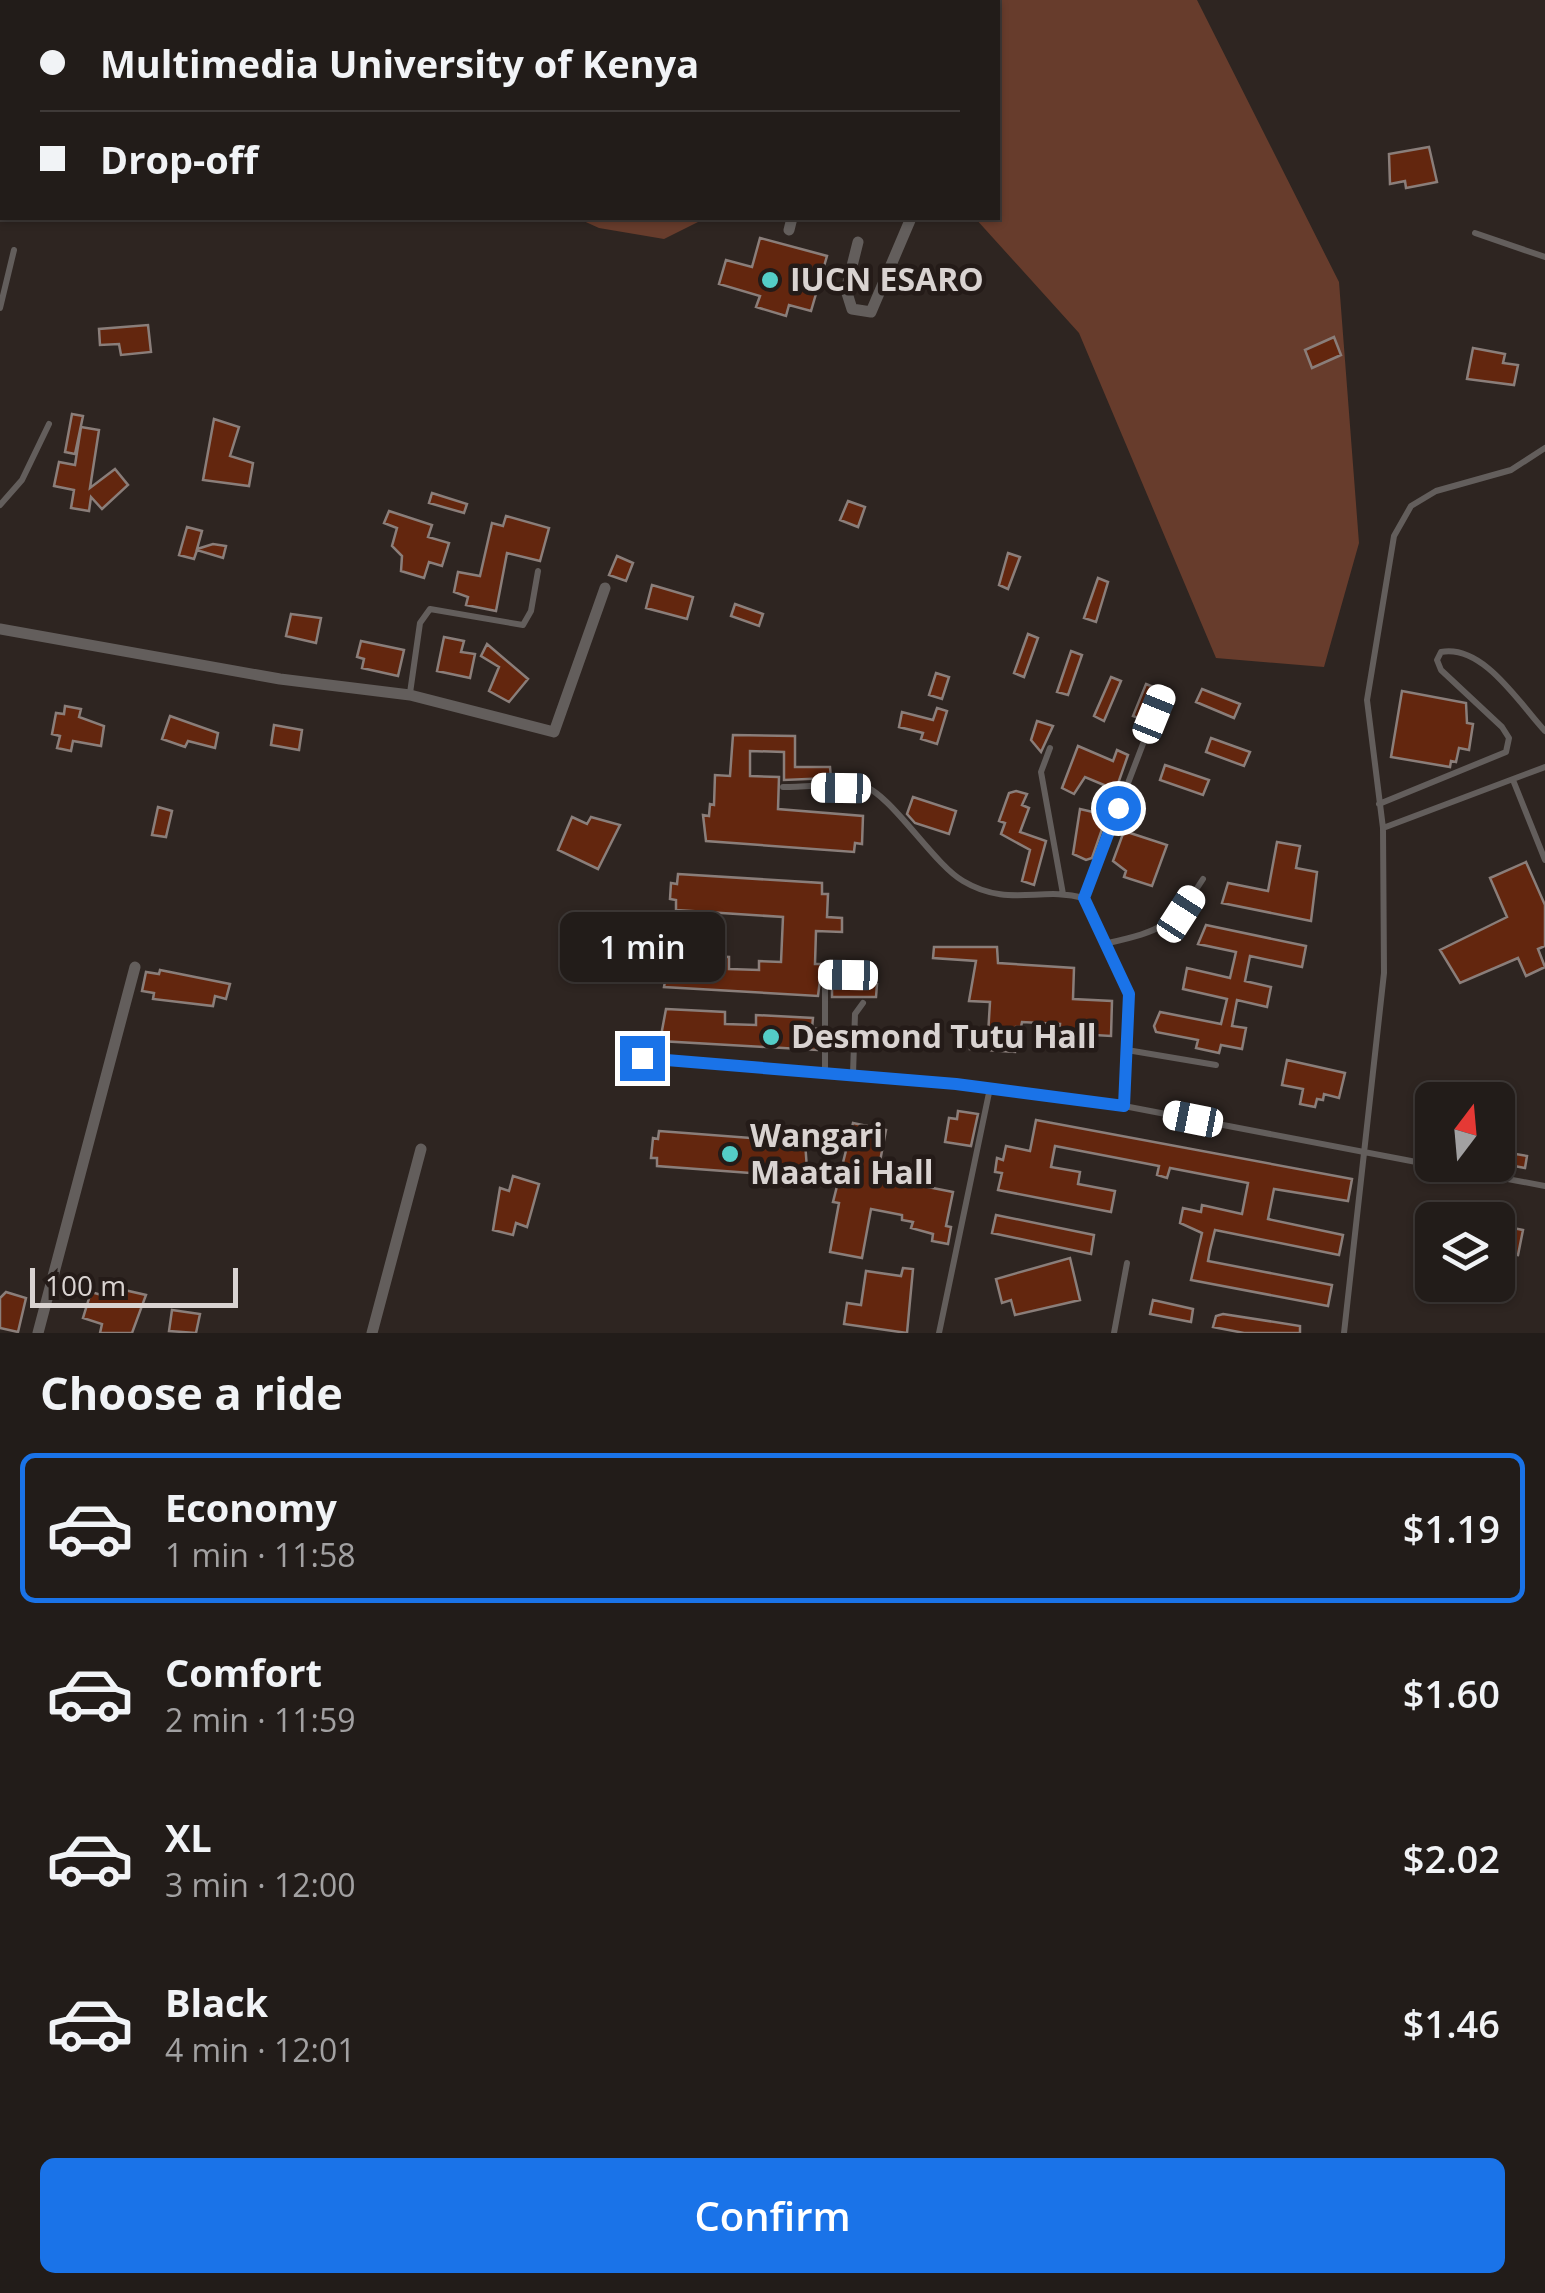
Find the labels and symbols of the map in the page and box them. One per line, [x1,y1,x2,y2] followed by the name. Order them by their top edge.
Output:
[790,257,984,300] place label: IUCN ESARO
[759,269,781,291] marker: IUCN ESARO
[1129,681,1179,747] car
[811,772,871,804] car
[1096,786,1141,831] route start
[1152,881,1210,947] car
[560,913,724,983] callout: 1 min
[818,959,878,991] car
[791,1014,1096,1057] place label: Desmond Tutu Hall
[760,1026,782,1048] marker: Desmond Tutu Hall
[620,1036,665,1081] route end
[1415,1082,1515,1182] north arrow
[1161,1099,1225,1139] car
[750,1113,933,1193] place label: Wangari Maatai Hall
[719,1143,741,1165] marker: Wangari Maatai Hall
[30,1263,238,1308] scale bar

